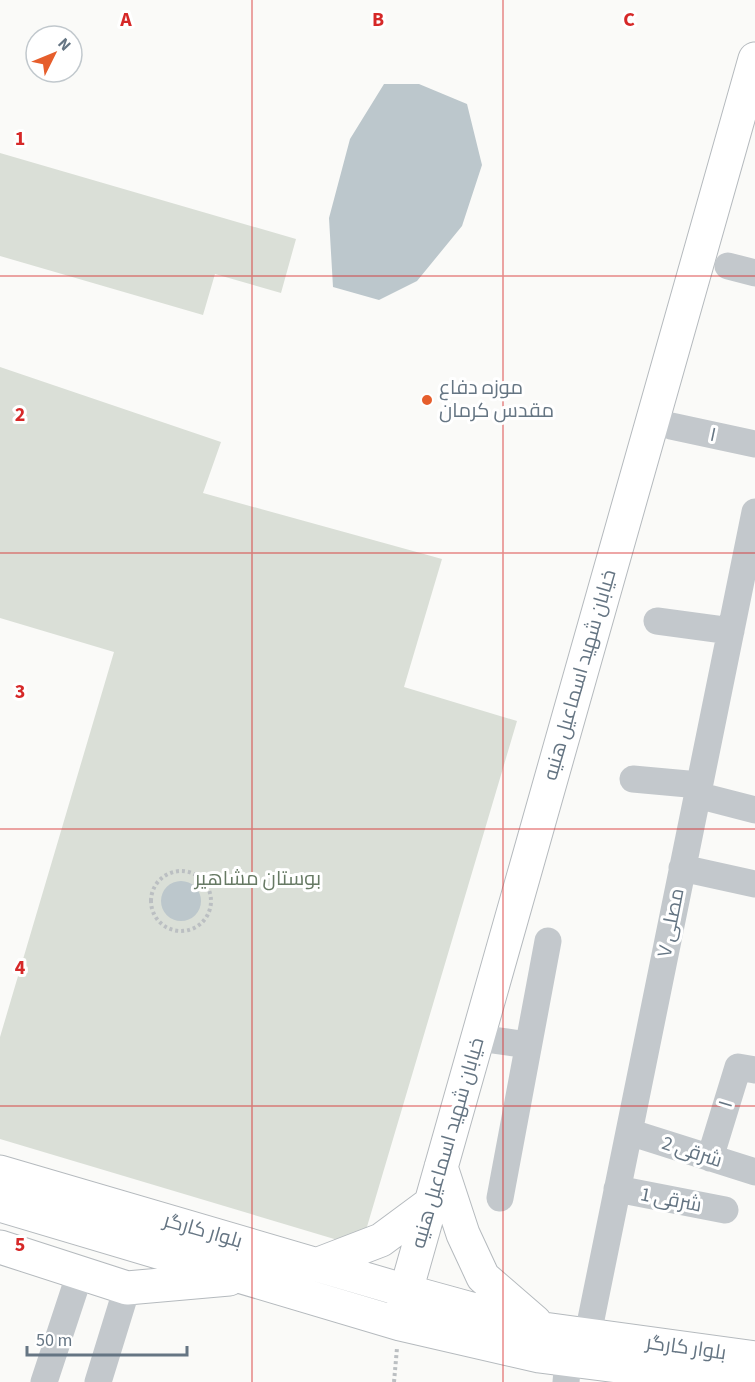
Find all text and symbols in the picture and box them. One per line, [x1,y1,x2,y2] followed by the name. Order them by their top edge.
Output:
[119,6,132,34] text: A
[372,6,384,34] text: B
[623,6,635,34] text: C
[24,24,84,84] north arrow
[53,33,76,56] text: N
[15,125,25,153] text: 1
[439,374,554,425] place label: موزه دفاع مقدس کرمان
[420,393,434,407] marker: موزه دفاع مقدس کرمان
[15,401,25,429] text: 2
[707,421,719,449] street label: ۱
[536,566,624,784] street label: خیابان شهید اسماعیل هنیه
[15,678,25,706] text: 3
[194,865,321,893] park label: بوستان مشاهیر
[651,886,691,960] street label: مصلی ۷
[15,954,26,982] text: 4
[404,1034,492,1252] street label: خیابان شهید اسماعیل هنیه
[712,1097,740,1111] street label: ۱
[658,1129,726,1175] street label: شرقی 2
[638,1180,704,1220] street label: شرقی 1
[159,1206,246,1256] street label: بلوار کارگر
[15,1231,25,1259] text: 5
[27,1319,188,1357] scale bar
[36,1328,72,1353] text: 50 m
[643,1328,728,1367] street label: بلوار کارگر

